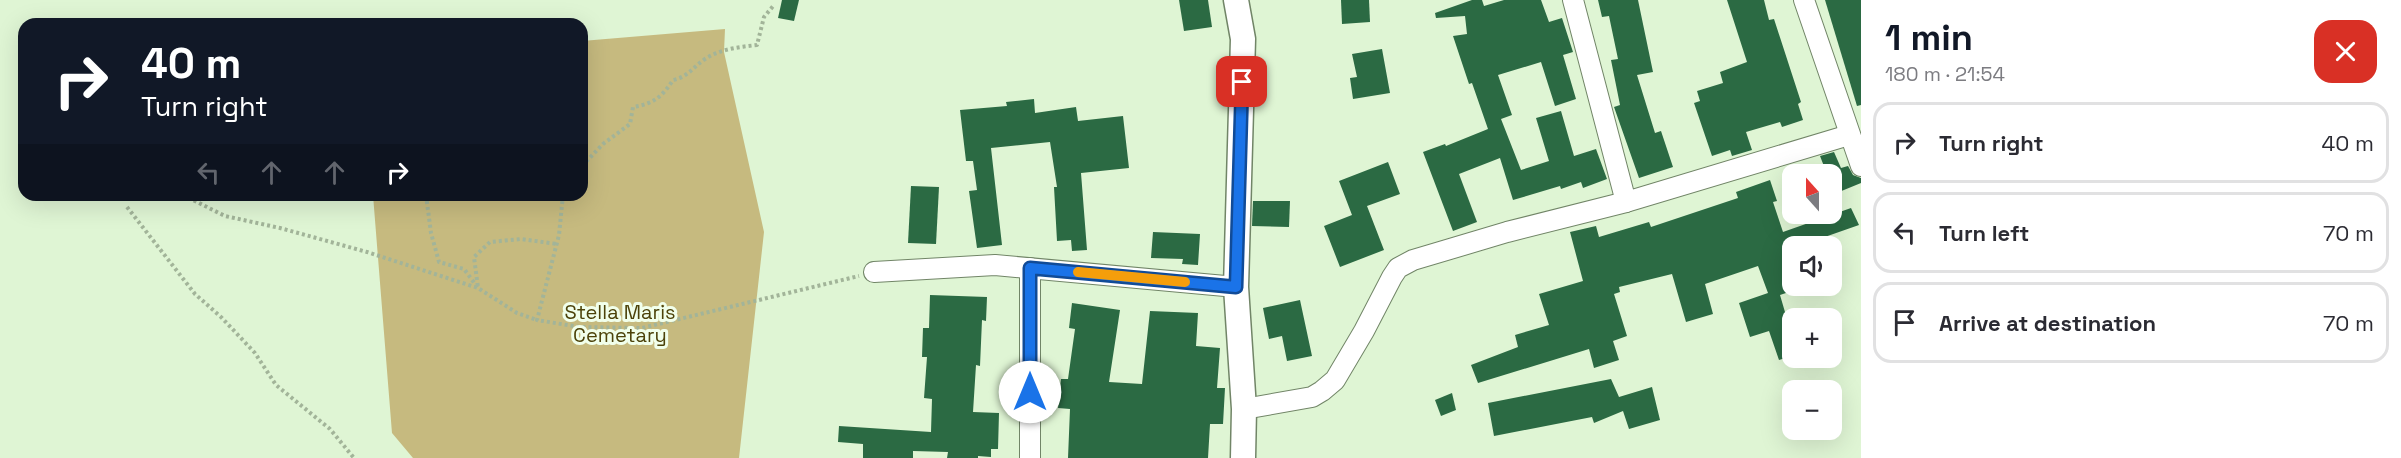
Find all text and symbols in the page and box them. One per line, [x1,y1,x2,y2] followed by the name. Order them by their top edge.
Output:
[1885,15,1973,61] text: 1 min
[2314,20,2377,83] button: close
[141,37,241,90] text: 40 m
[42,42,120,120] icon: right
[1216,56,1267,107] pin
[1885,61,2005,87] text: 180 m · 21:54
[1225,65,1258,98] icon: arrive
[141,89,268,124] text: Turn right
[1888,126,1921,159] icon: right
[1939,129,2044,157] text: Turn right
[2322,129,2374,157] text: 40 m
[192,156,225,189] icon: left
[255,156,288,189] icon: ahead
[318,156,351,189] icon: ahead
[381,156,414,189] icon: right
[1782,164,1842,224] north arrow
[1782,164,1842,440] map controls
[1888,216,1921,249] icon: left
[1939,219,2029,247] text: Turn left
[2323,219,2374,247] text: 70 m
[1782,236,1842,296] button: sound
[564,299,676,348] park label: Stella Maris Cemetary
[1888,306,1921,339] icon: arrive
[1782,308,1842,368] button: +
[1939,309,2156,337] text: Arrive at destination
[2323,309,2374,337] text: 70 m
[998,360,1062,424] position arrow
[1782,380,1842,440] button: −

